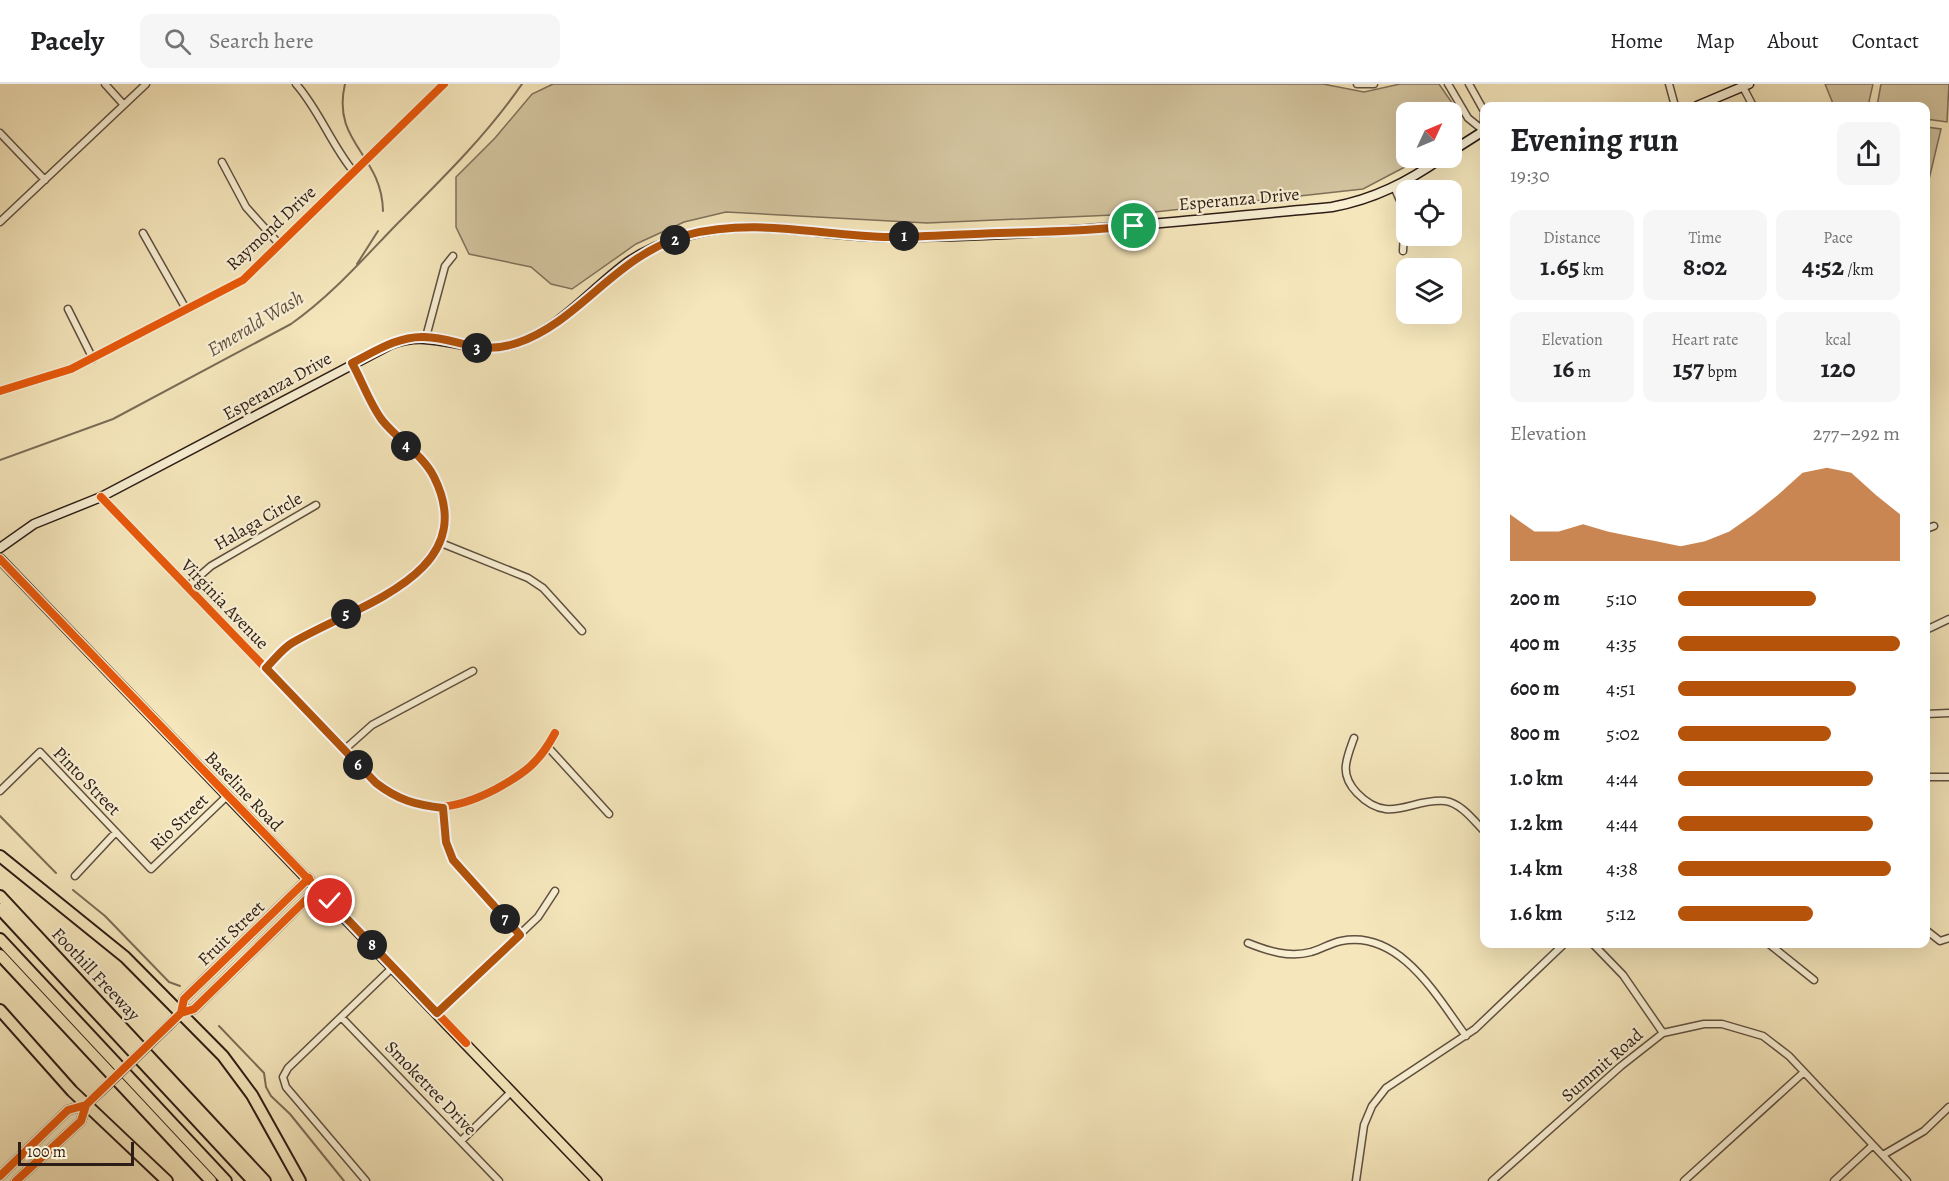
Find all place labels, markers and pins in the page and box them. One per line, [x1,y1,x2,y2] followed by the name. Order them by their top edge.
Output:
[1108,200,1159,251] pin
[889,221,919,251] pin: 1
[660,225,690,255] pin: 2
[462,333,492,363] pin: 3
[391,431,421,461] pin: 4
[331,599,361,629] pin: 5
[343,750,373,780] pin: 6
[304,875,355,926] pin
[490,904,520,934] pin: 7
[357,930,387,960] pin: 8

